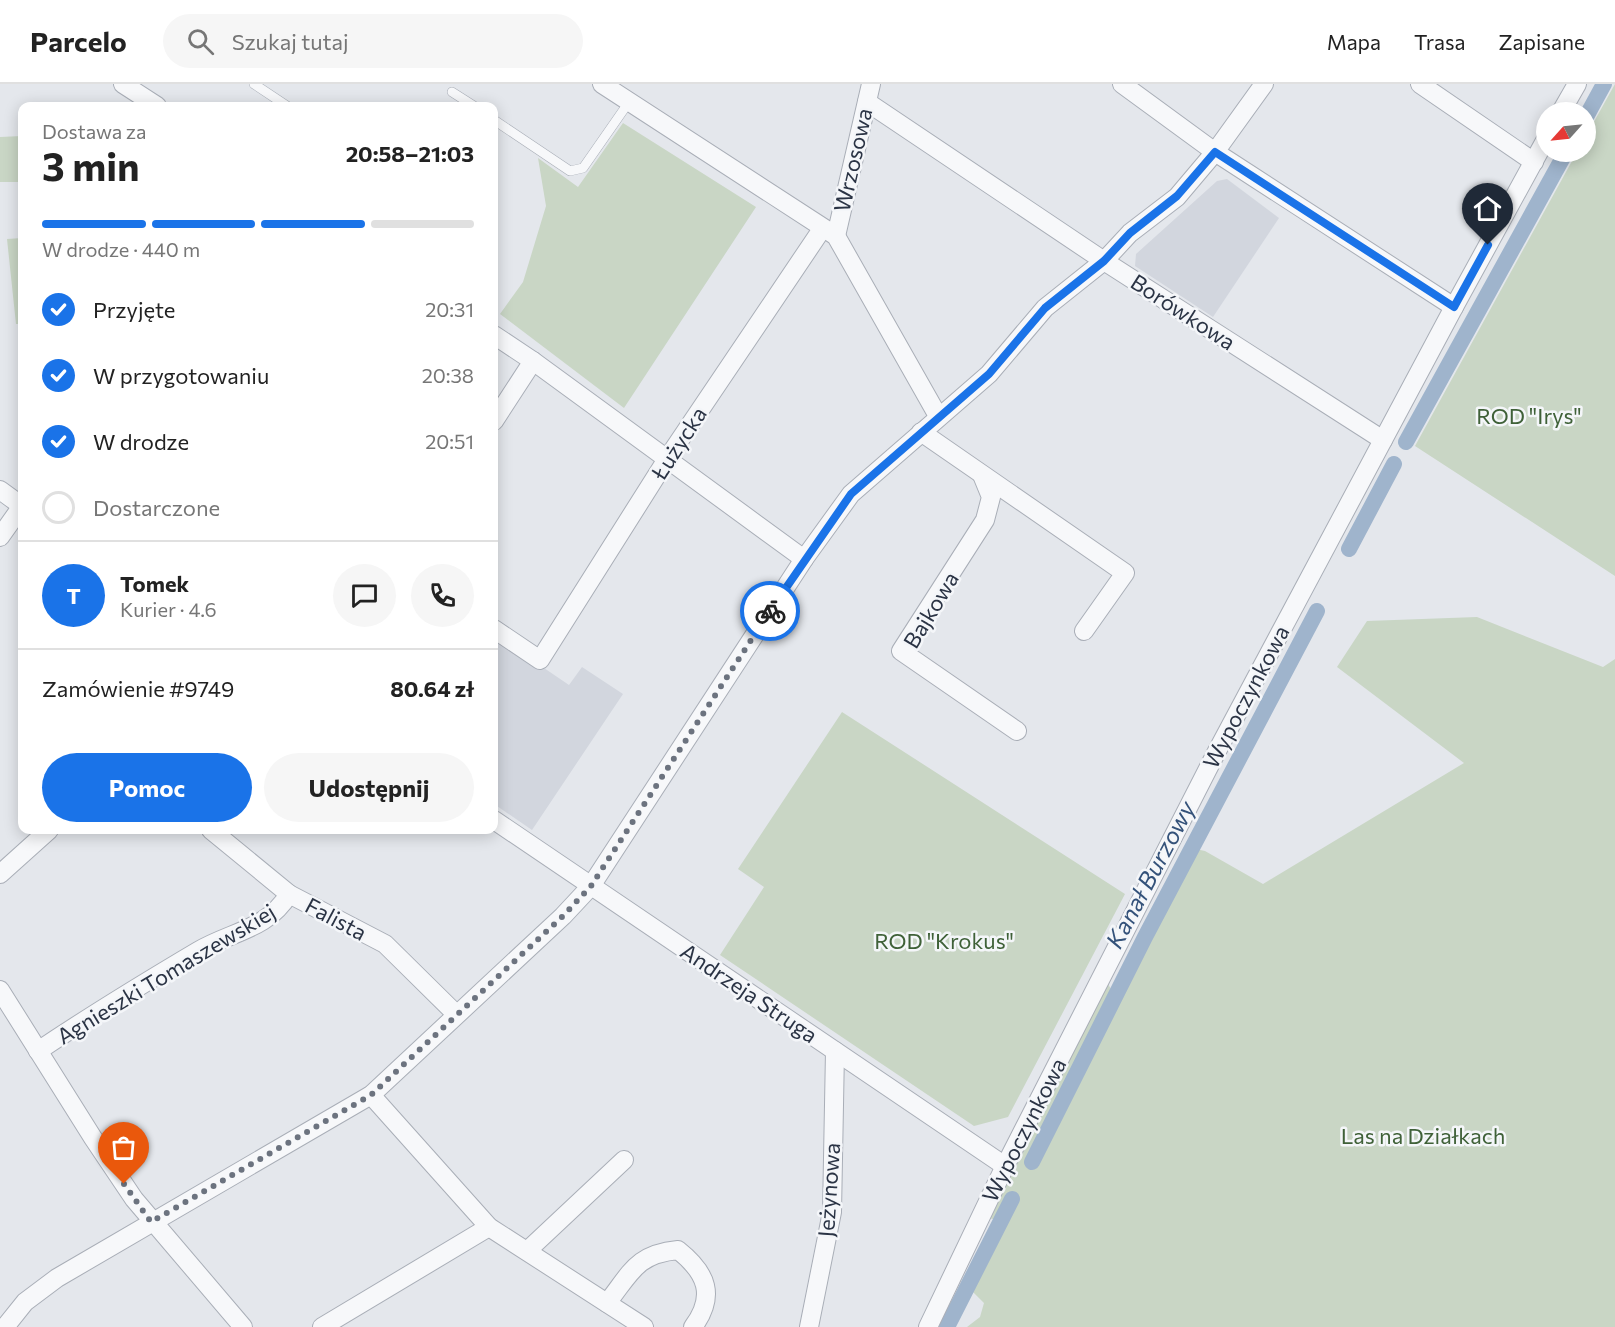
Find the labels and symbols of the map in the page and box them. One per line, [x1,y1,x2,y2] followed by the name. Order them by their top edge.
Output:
[1536,102,1596,162] north arrow
[827,105,878,214] street label: Wrzosowa
[1462,183,1513,245] pin
[1126,268,1241,355] street label: Borówkowa
[645,401,712,485] street label: Łużycka
[1476,402,1582,429] park label: ROD "Irys"
[897,567,964,653] street label: Bajkowa
[740,581,800,641] courier
[1197,621,1295,773] street label: Wypoczynkowa
[1099,794,1201,953] water label: Kanał Burzowy
[301,891,371,946] street label: Falista
[52,898,280,1050] street label: Agnieszki Tomaszewskiej
[874,927,1014,954] park label: ROD "Krokus"
[676,937,823,1048] street label: Andrzeja Struga
[976,1053,1071,1206] street label: Wypoczynkowa
[98,1122,149,1184] pin
[1341,1122,1505,1149] park label: Las na Działkach
[812,1142,845,1238] street label: Jeżynowa

